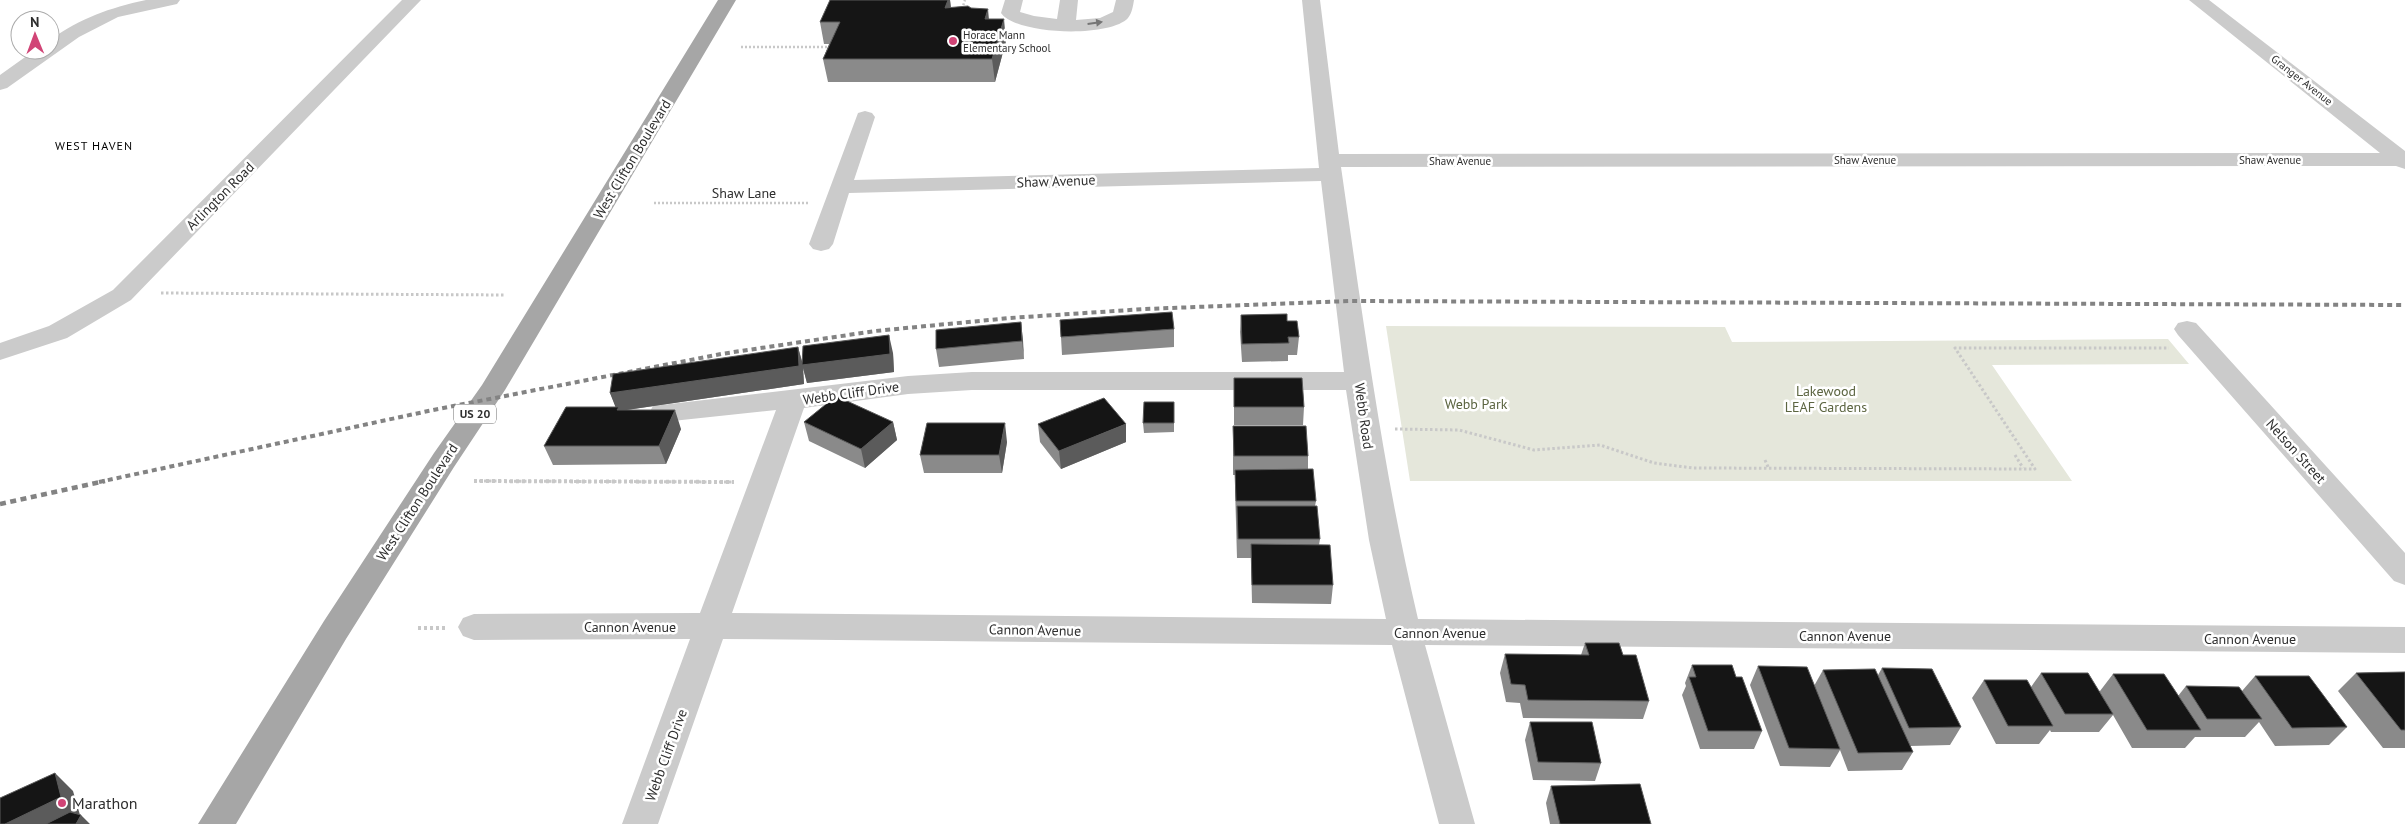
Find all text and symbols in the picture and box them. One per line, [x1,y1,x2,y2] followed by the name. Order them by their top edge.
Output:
[10,10,60,60] north arrow
[30,13,40,31] text: N
[1088,19,1104,27] one-way arrow
[963,28,1051,55] place label: Horace Mann Elementary School
[947,35,959,47] marker: Horace Mann Elementary School
[2268,52,2336,109] street label: Granger Avenue
[589,96,675,222] street label: West Clifton Boulevard
[55,138,133,153] district label: WEST HAVEN
[1834,153,1896,167] street label: Shaw Avenue
[2239,153,2301,167] street label: Shaw Avenue
[1429,154,1491,168] street label: Shaw Avenue
[182,158,258,234] street label: Arlington Road
[1016,171,1096,191] street label: Shaw Avenue
[712,184,776,202] street label: Shaw Lane
[802,377,900,409] street label: Webb Cliff Drive
[1350,382,1378,450] street label: Webb Road
[1785,382,1867,416] park label: Lakewood LEAF Gardens
[1445,395,1508,413] park label: Webb Park
[454,404,496,424] road number: US 20
[2262,415,2330,487] street label: Nelson Street
[372,440,462,564] street label: West Clifton Boulevard
[584,618,676,636] street label: Cannon Avenue
[989,620,1081,640] street label: Cannon Avenue
[1394,624,1486,642] street label: Cannon Avenue
[1799,627,1891,645] street label: Cannon Avenue
[2204,630,2296,648] street label: Cannon Avenue
[641,706,691,804] street label: Webb Cliff Drive
[72,793,137,813] place label: Marathon
[56,797,68,809] marker: Marathon

